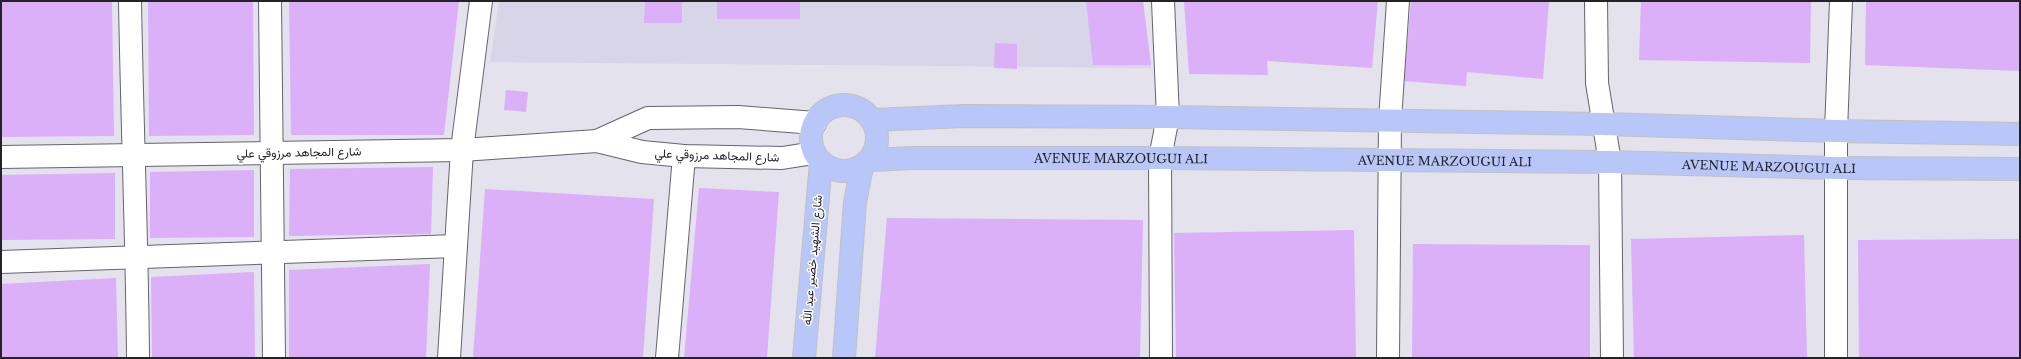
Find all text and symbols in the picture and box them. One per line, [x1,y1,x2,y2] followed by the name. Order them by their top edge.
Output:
[236,143,362,164] street label: شارع المجاهد مرزوقي علي
[654,145,780,168] street label: شارع المجاهد مرزوقي علي
[1033,150,1208,166] street label: AVENUE MARZOUGUI ALI
[1357,152,1532,169] street label: AVENUE MARZOUGUI ALI
[1681,156,1856,176] street label: AVENUE MARZOUGUI ALI
[799,194,827,326] street label: شارع الشهيد خضير عبد الله

